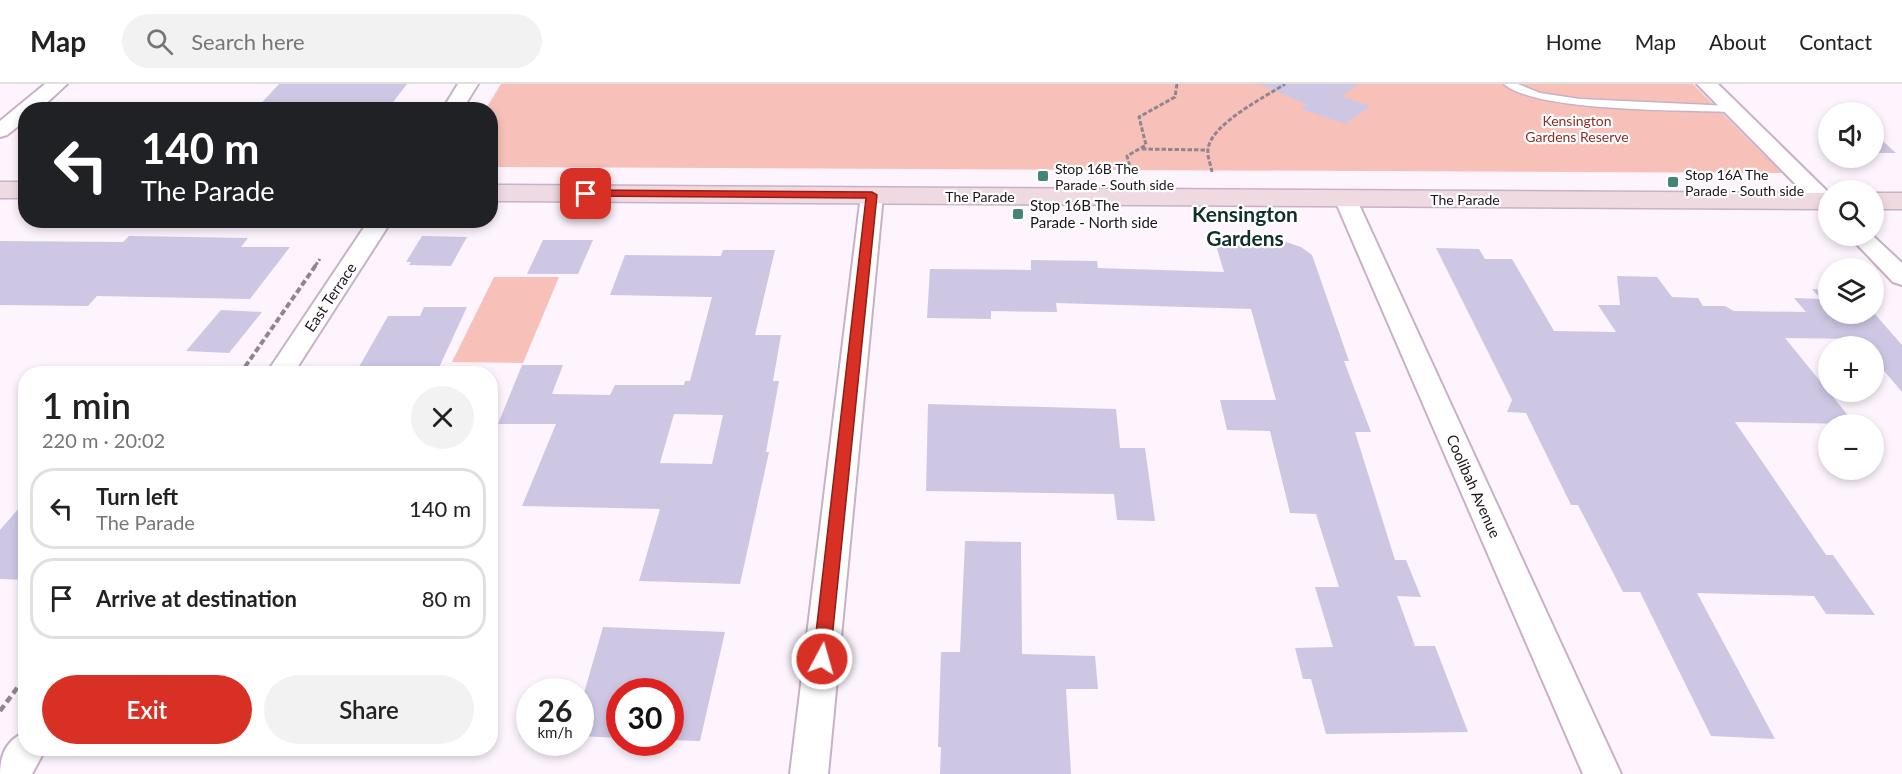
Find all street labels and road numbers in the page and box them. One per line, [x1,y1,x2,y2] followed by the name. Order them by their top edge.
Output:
[945,188,1015,205] street label: The Parade
[1430,191,1500,208] street label: The Parade
[300,259,360,335] street label: East Terrace
[1443,432,1505,541] street label: Coolibah Avenue

